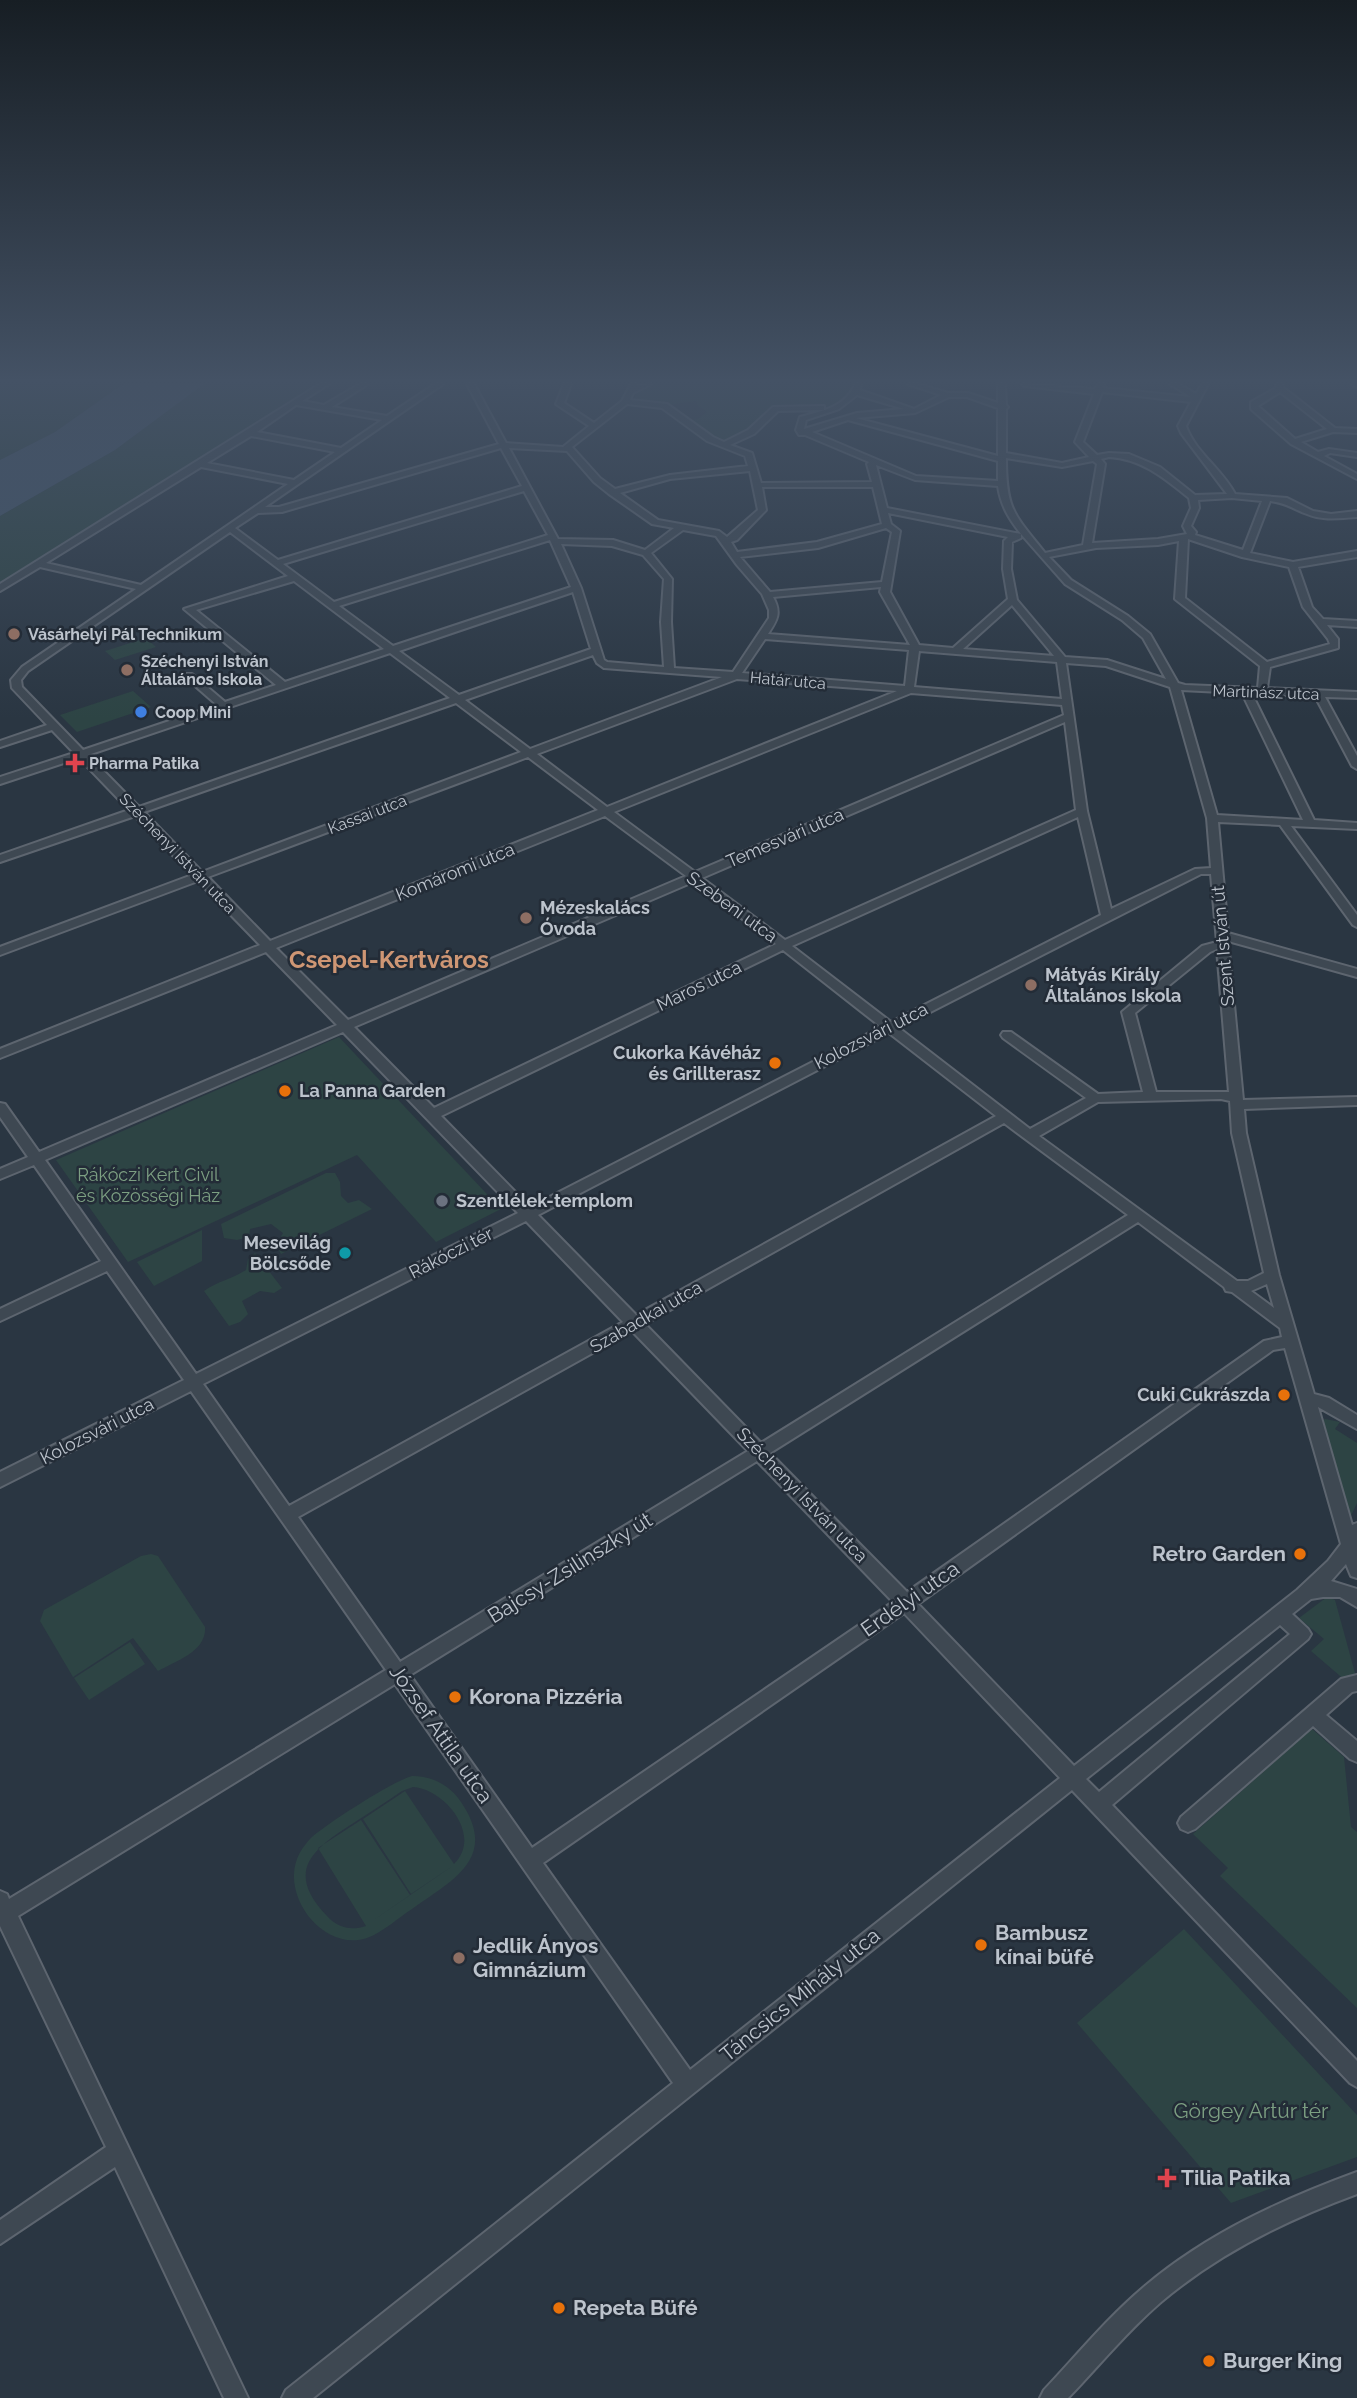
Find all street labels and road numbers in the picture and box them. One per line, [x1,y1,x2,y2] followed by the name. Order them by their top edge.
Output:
[749,668,827,693] street label: Határ utca
[1212,681,1320,704] street label: Martinász utca
[115,789,240,917] street label: Széchenyi István utca
[325,791,409,838] street label: Kassai utca
[723,803,847,872] street label: Temesvári utca
[392,838,517,905] street label: Komáromi utca
[683,867,782,947] street label: Szebeni utca
[1207,885,1238,1007] street label: Szent István út
[653,956,745,1015] street label: Maros utca
[810,998,931,1073] street label: Kolozsvári utca
[405,1222,497,1283] street label: Rákóczi tér
[586,1276,705,1357] street label: Szabadkai utca
[36,1393,157,1468] street label: Kolozsvári utca
[733,1423,872,1566] street label: Széchenyi István utca
[483,1507,657,1628] street label: Bajcsy-Zsilinszky út
[856,1556,964,1642] street label: Erdélyi utca
[384,1660,498,1808] street label: József Attila utca
[715,1923,885,2067] street label: Táncsics Mihály utca

